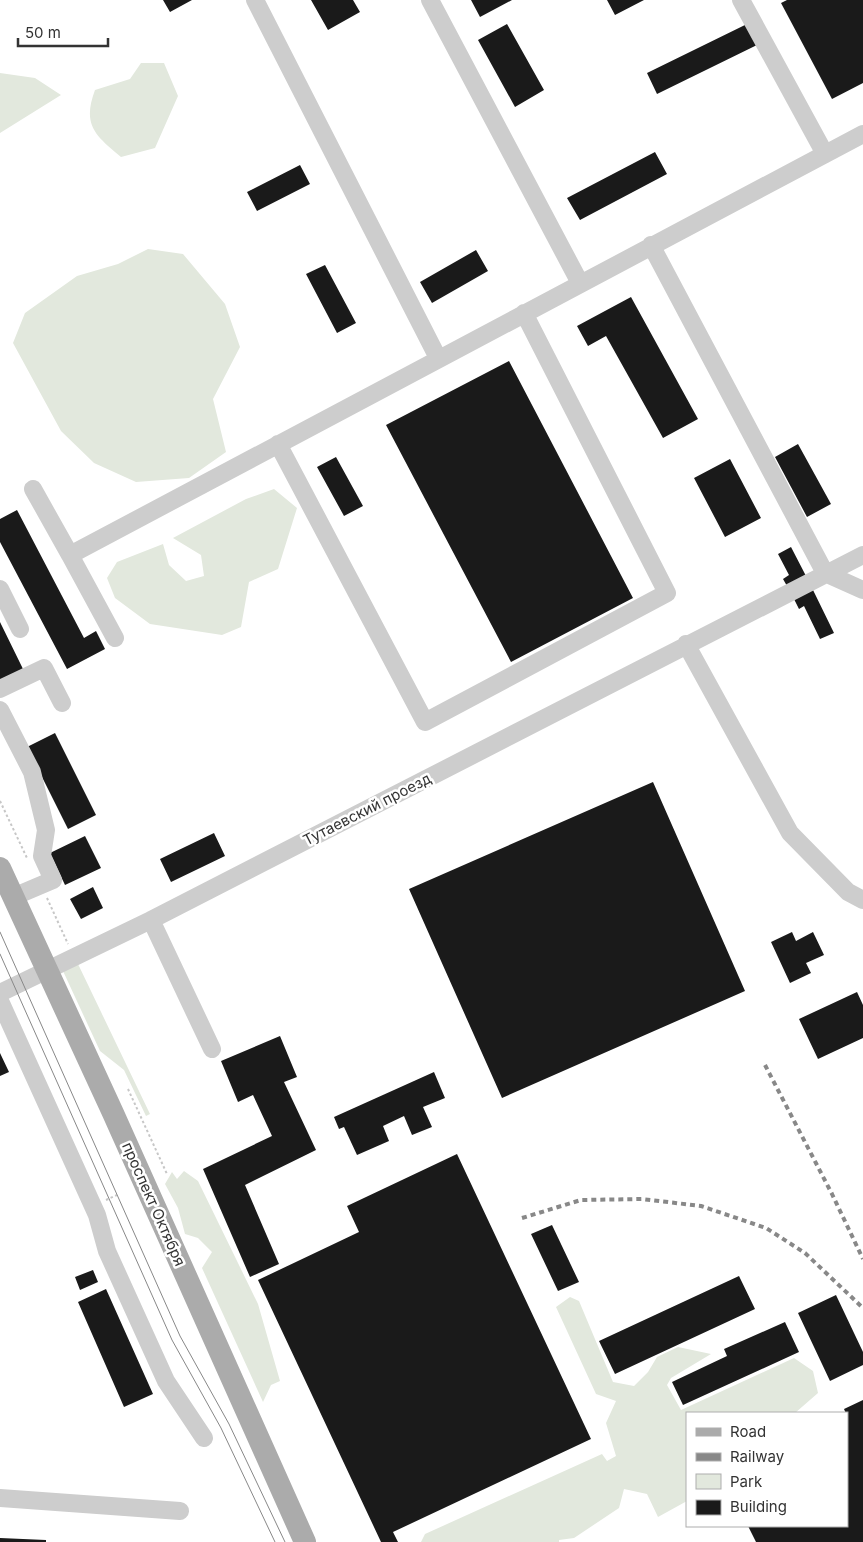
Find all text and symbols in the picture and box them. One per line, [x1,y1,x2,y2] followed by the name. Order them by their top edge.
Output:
[18,15,108,47] scale bar
[25,23,61,42] text: 50 m
[300,768,434,850] street label: Тутаевский проезд
[118,1139,190,1269] street label: проспект Октября
[686,1412,848,1527] legend
[730,1422,766,1441] text: Road
[730,1447,785,1466] text: Railway
[730,1472,763,1491] text: Park
[730,1497,787,1516] text: Building

